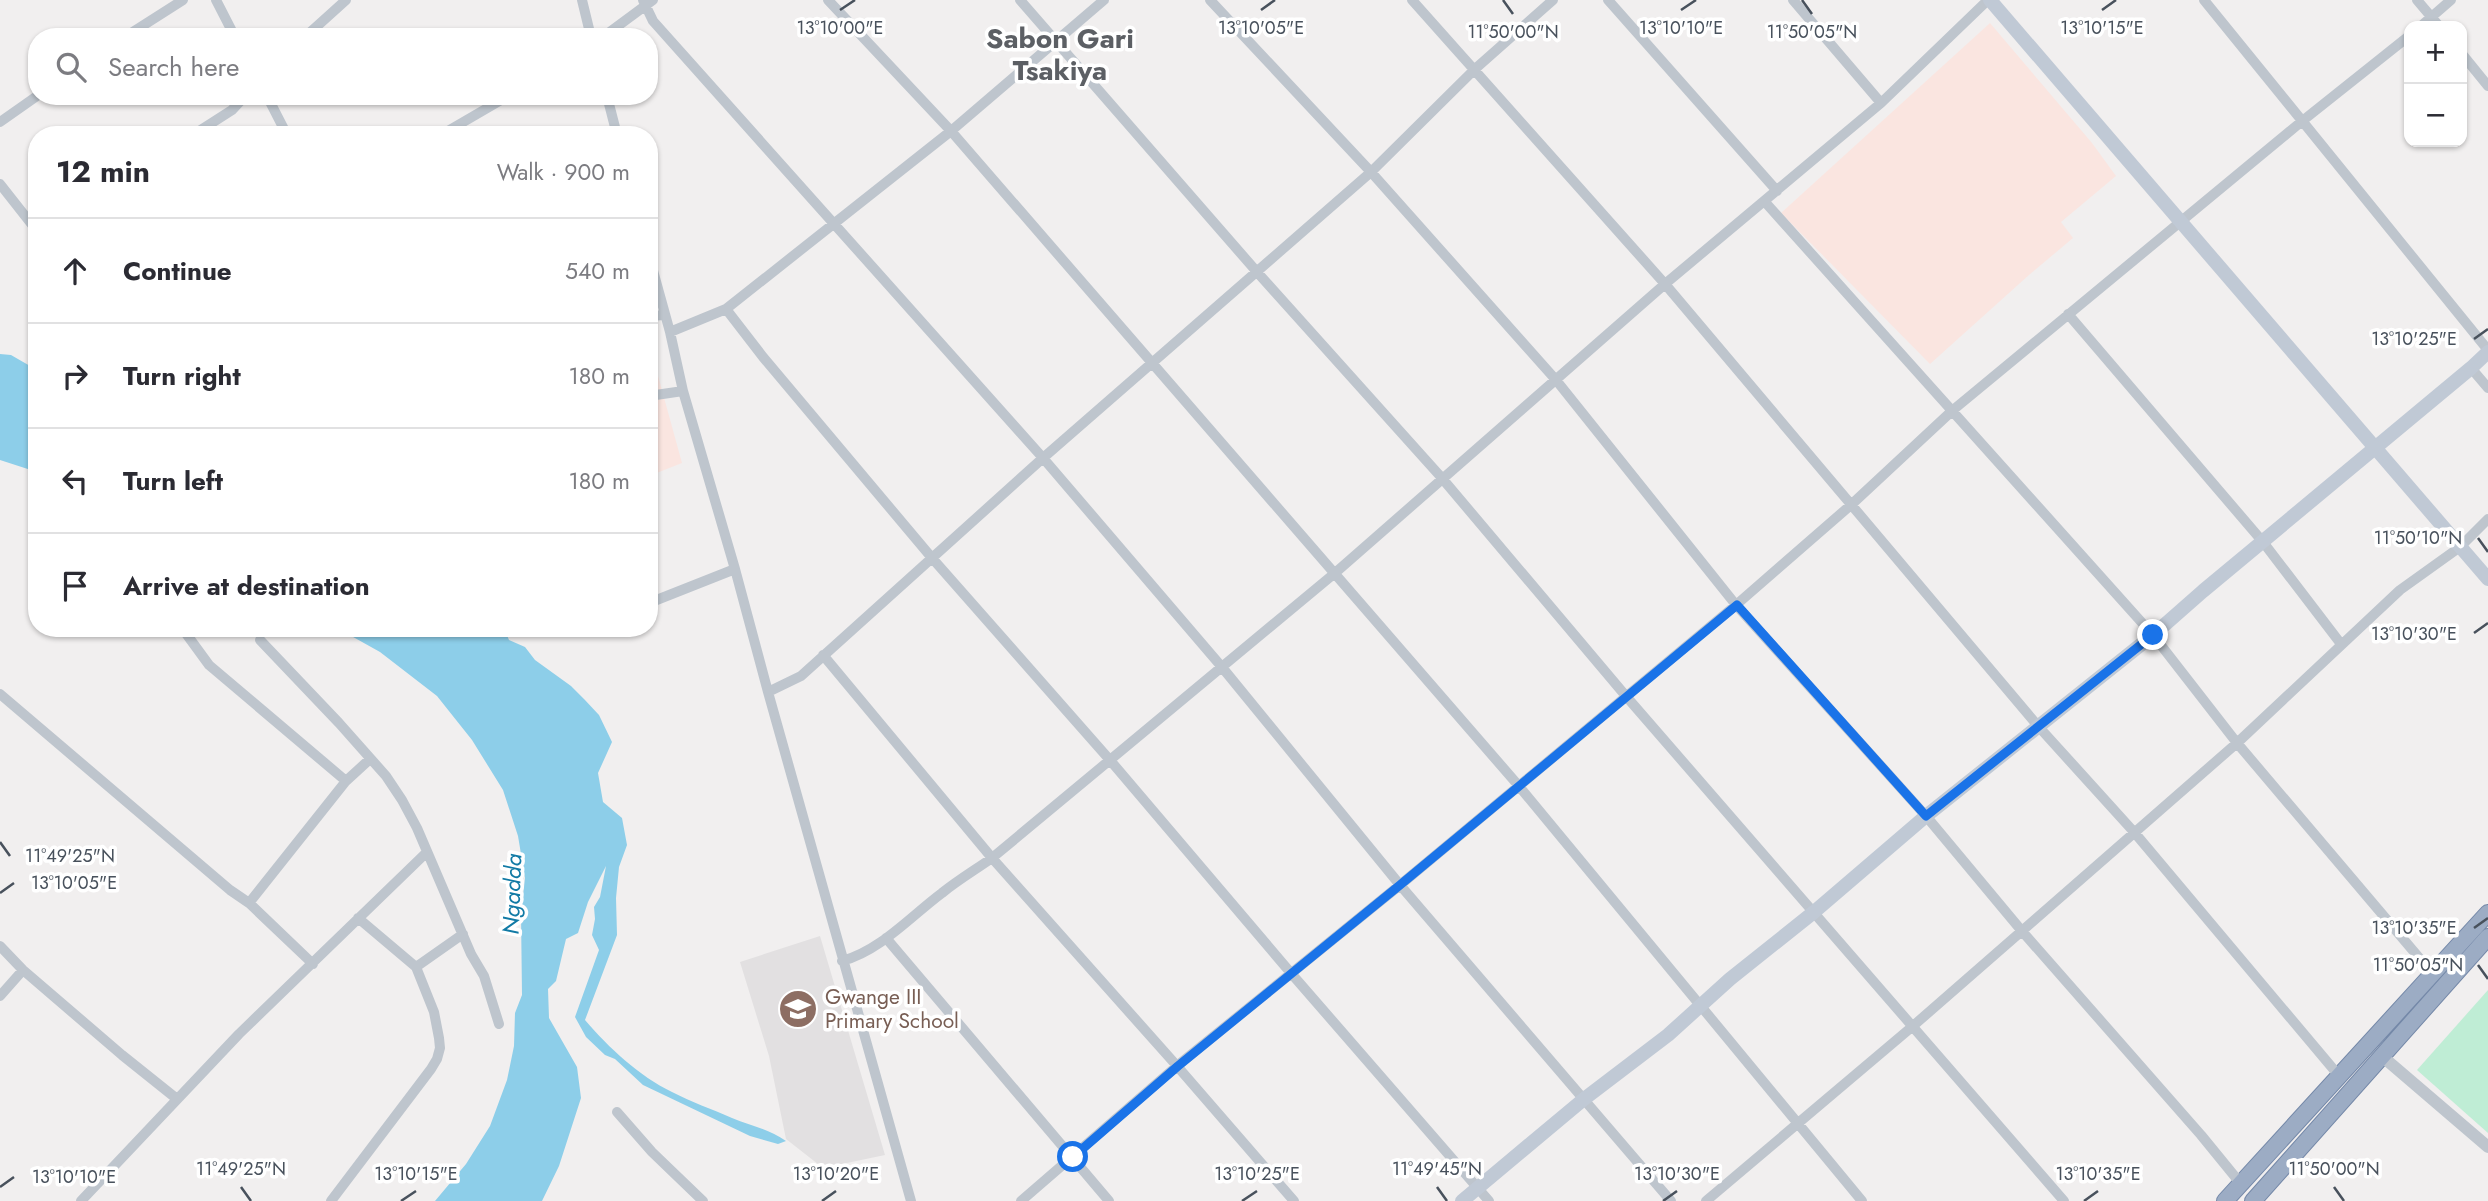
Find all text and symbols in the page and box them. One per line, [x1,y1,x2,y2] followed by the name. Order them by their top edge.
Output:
[797,15,883,41] text: 13°10'00"E
[1218,15,1304,41] text: 13°10'05"E
[1639,15,1723,41] text: 13°10'10"E
[2060,15,2144,41] text: 13°10'15"E
[986,18,1134,91] district label: Sabon Gari Tsakiya
[1467,19,1559,45] text: 11°50'00"N
[1767,19,1857,45] text: 11°50'05"N
[2404,21,2467,147] map controls
[2404,21,2467,84] button: +
[28,28,658,105] search box
[52,48,90,86] icon: search
[108,48,240,86] text: Search here
[2404,84,2467,147] button: −
[56,150,150,193] text: 12 min
[497,155,630,189] text: Walk · 900 m
[56,252,94,290] icon: ahead
[123,252,232,290] text: Continue
[565,254,630,288] text: 540 m
[2371,326,2457,352] text: 13°10'25"E
[56,357,94,395] icon: right
[123,357,241,395] text: Turn right
[568,359,630,393] text: 180 m
[56,462,94,500] icon: left
[123,462,223,500] text: Turn left
[568,464,630,498] text: 180 m
[2374,525,2462,551] text: 11°50'10"N
[56,567,94,605] icon: arrive
[123,567,370,605] text: Arrive at destination
[2137,619,2168,650] route end
[2371,621,2457,647] text: 13°10'30"E
[25,843,115,869] text: 11°49'25"N
[494,853,530,935] water label: Ngadda
[31,870,117,896] text: 13°10'05"E
[2371,915,2457,941] text: 13°10'35"E
[2373,952,2463,978] text: 11°50'05"N
[825,982,959,1036] place label: Gwange III Primary School
[777,988,819,1030] school or university icon: Gwange III Primary School
[1057,1141,1088,1172] route start
[196,1156,286,1182] text: 11°49'25"N
[1392,1156,1482,1182] text: 11°49'45"N
[2288,1156,2380,1182] text: 11°50'00"N
[374,1161,458,1187] text: 13°10'15"E
[793,1161,879,1187] text: 13°10'20"E
[1214,1161,1300,1187] text: 13°10'25"E
[1634,1161,1720,1187] text: 13°10'30"E
[2055,1161,2141,1187] text: 13°10'35"E
[32,1164,116,1190] text: 13°10'10"E

